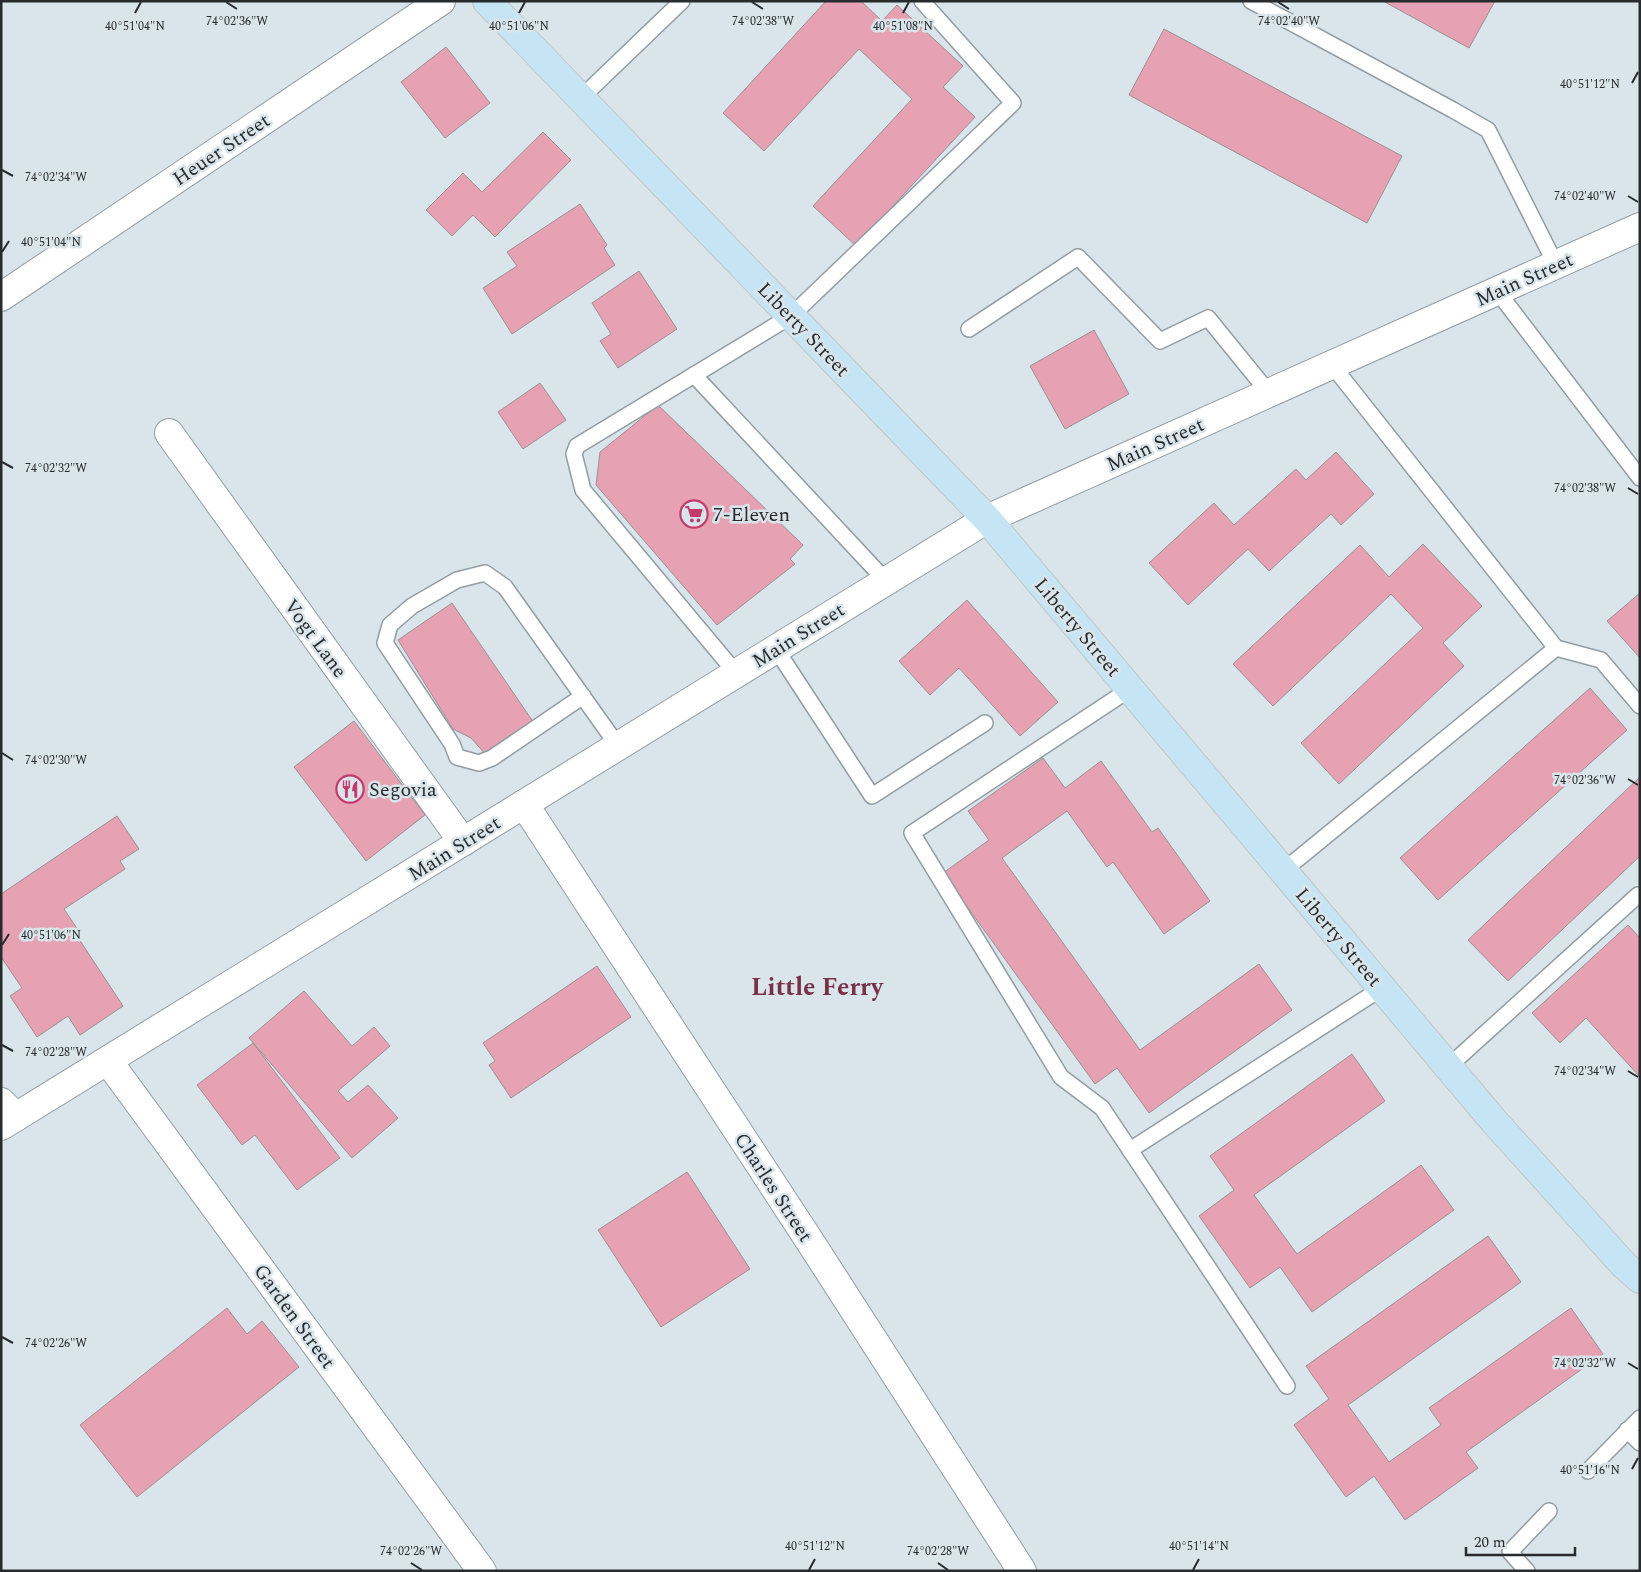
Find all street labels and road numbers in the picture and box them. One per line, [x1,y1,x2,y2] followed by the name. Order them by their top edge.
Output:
[167,106,276,194] street label: Heuer Street
[1471,245,1578,315] street label: Main Street
[750,275,856,384] street label: Liberty Street
[1102,410,1209,480] street label: Main Street
[1027,571,1128,684] street label: Liberty Street
[276,593,354,684] street label: Vogt Lane
[746,595,851,676] street label: Main Street
[402,808,507,889] street label: Main Street
[1288,881,1389,994] street label: Liberty Street
[726,1127,820,1248] street label: Charles Street
[246,1258,342,1375] street label: Garden Street

